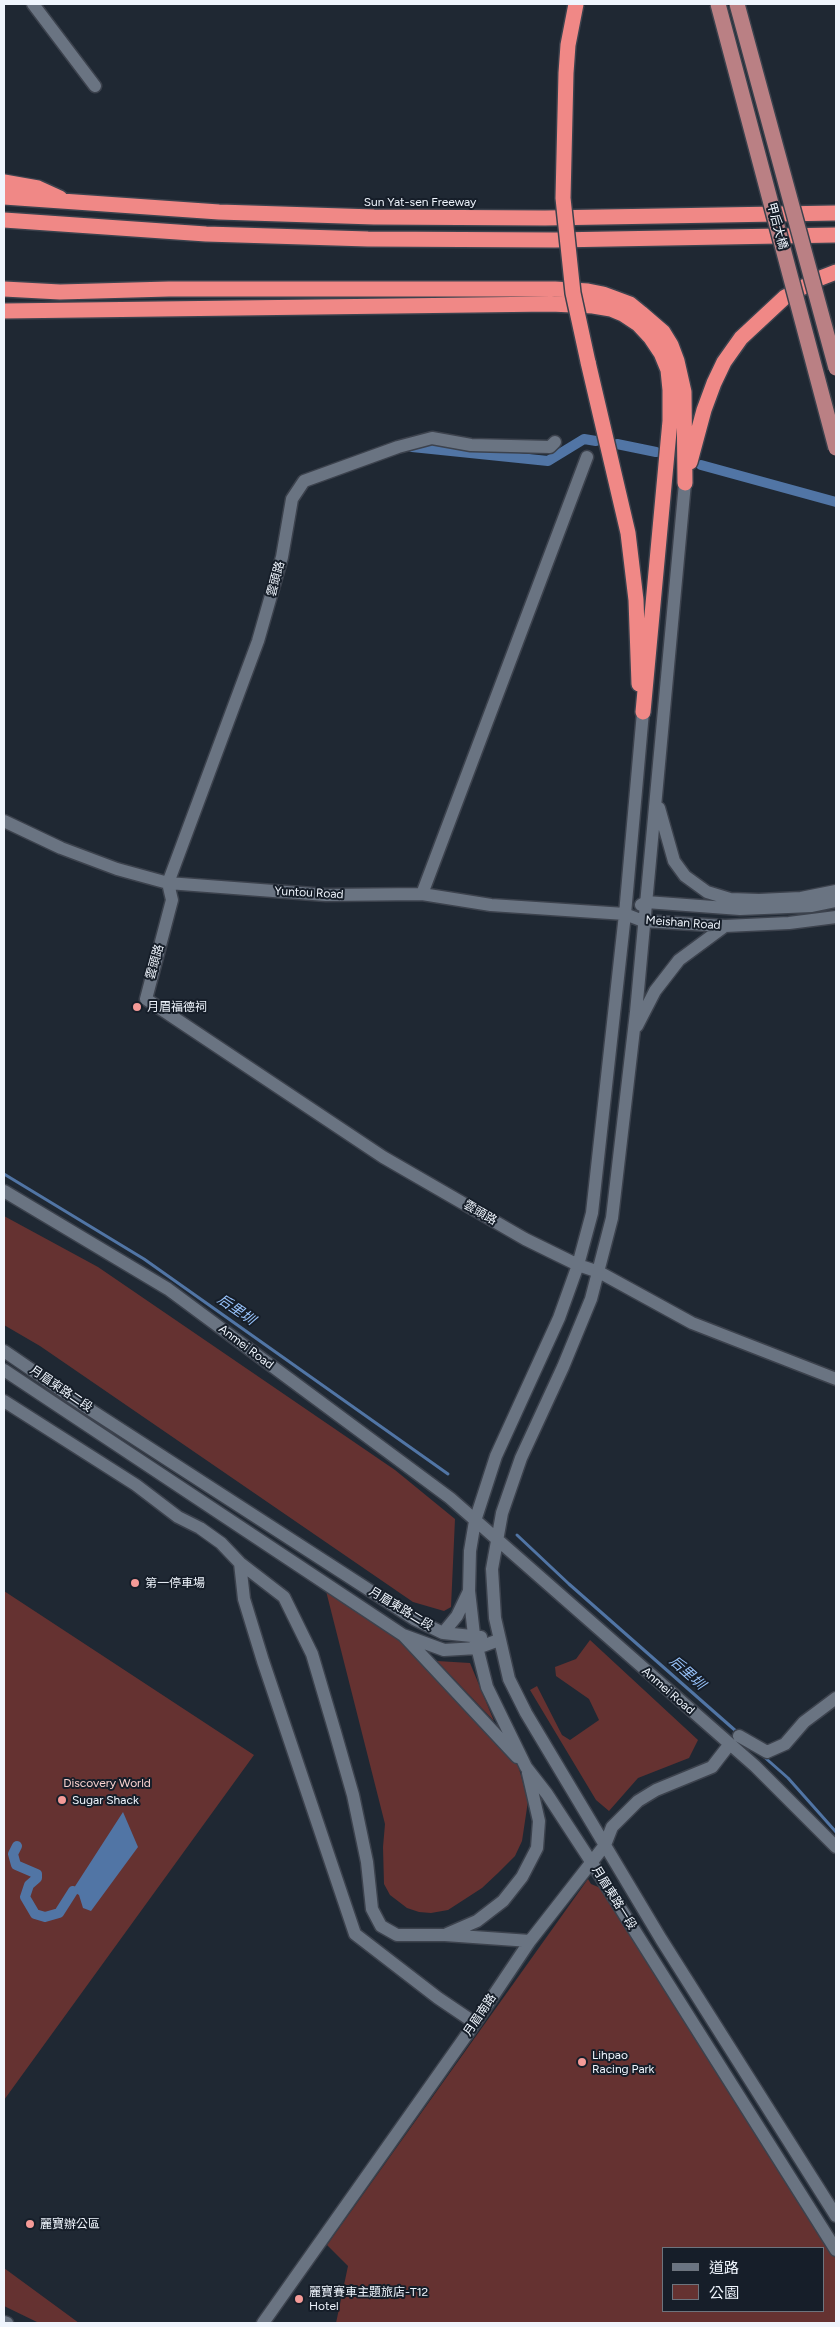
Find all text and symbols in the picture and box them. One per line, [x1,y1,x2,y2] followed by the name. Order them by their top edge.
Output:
[364,195,476,209] street label: Sun Yat-sen Freeway
[764,201,790,251] street label: 甲后大橋
[264,560,288,598] street label: 雲頭路
[274,884,344,902] street label: Yuntou Road
[645,913,721,933] street label: Meishan Road
[143,943,167,981] street label: 雲頭路
[147,1000,207,1014] place label: 月眉福德祠
[131,1001,143,1013] marker: 月眉福德祠
[461,1198,499,1228] street label: 雲頭路
[214,1291,258,1329] water label: 后里圳
[216,1322,276,1372] street label: Anmei Road
[27,1363,95,1415] street label: 月眉東路二段
[145,1576,205,1590] place label: 第一停車場
[129,1577,141,1589] marker: 第一停車場
[366,1584,436,1634] street label: 月眉東路二段
[666,1653,708,1693] water label: 后里圳
[639,1664,697,1718] street label: Anmei Road
[63,1776,151,1790] park label: Discovery World
[72,1793,139,1807] place label: Sugar Shack
[56,1794,68,1806] marker: Sugar Shack
[589,1864,639,1932] street label: 月眉東路一段
[461,1991,499,2039] street label: 月眉南路
[592,2048,654,2076] place label: Lihpao Racing Park
[576,2056,588,2068] marker: Lihpao Racing Park
[40,2217,100,2231] place label: 麗寶辦公區
[24,2218,36,2230] marker: 麗寶辦公區
[662,2247,825,2312] legend
[709,2259,739,2277] text: 道路
[709,2284,739,2302] text: 公園
[309,2285,428,2313] place label: 麗寶賽車主題旅店-T12 Hotel
[293,2293,305,2305] marker: 麗寶賽車主題旅店-T12 Hotel

